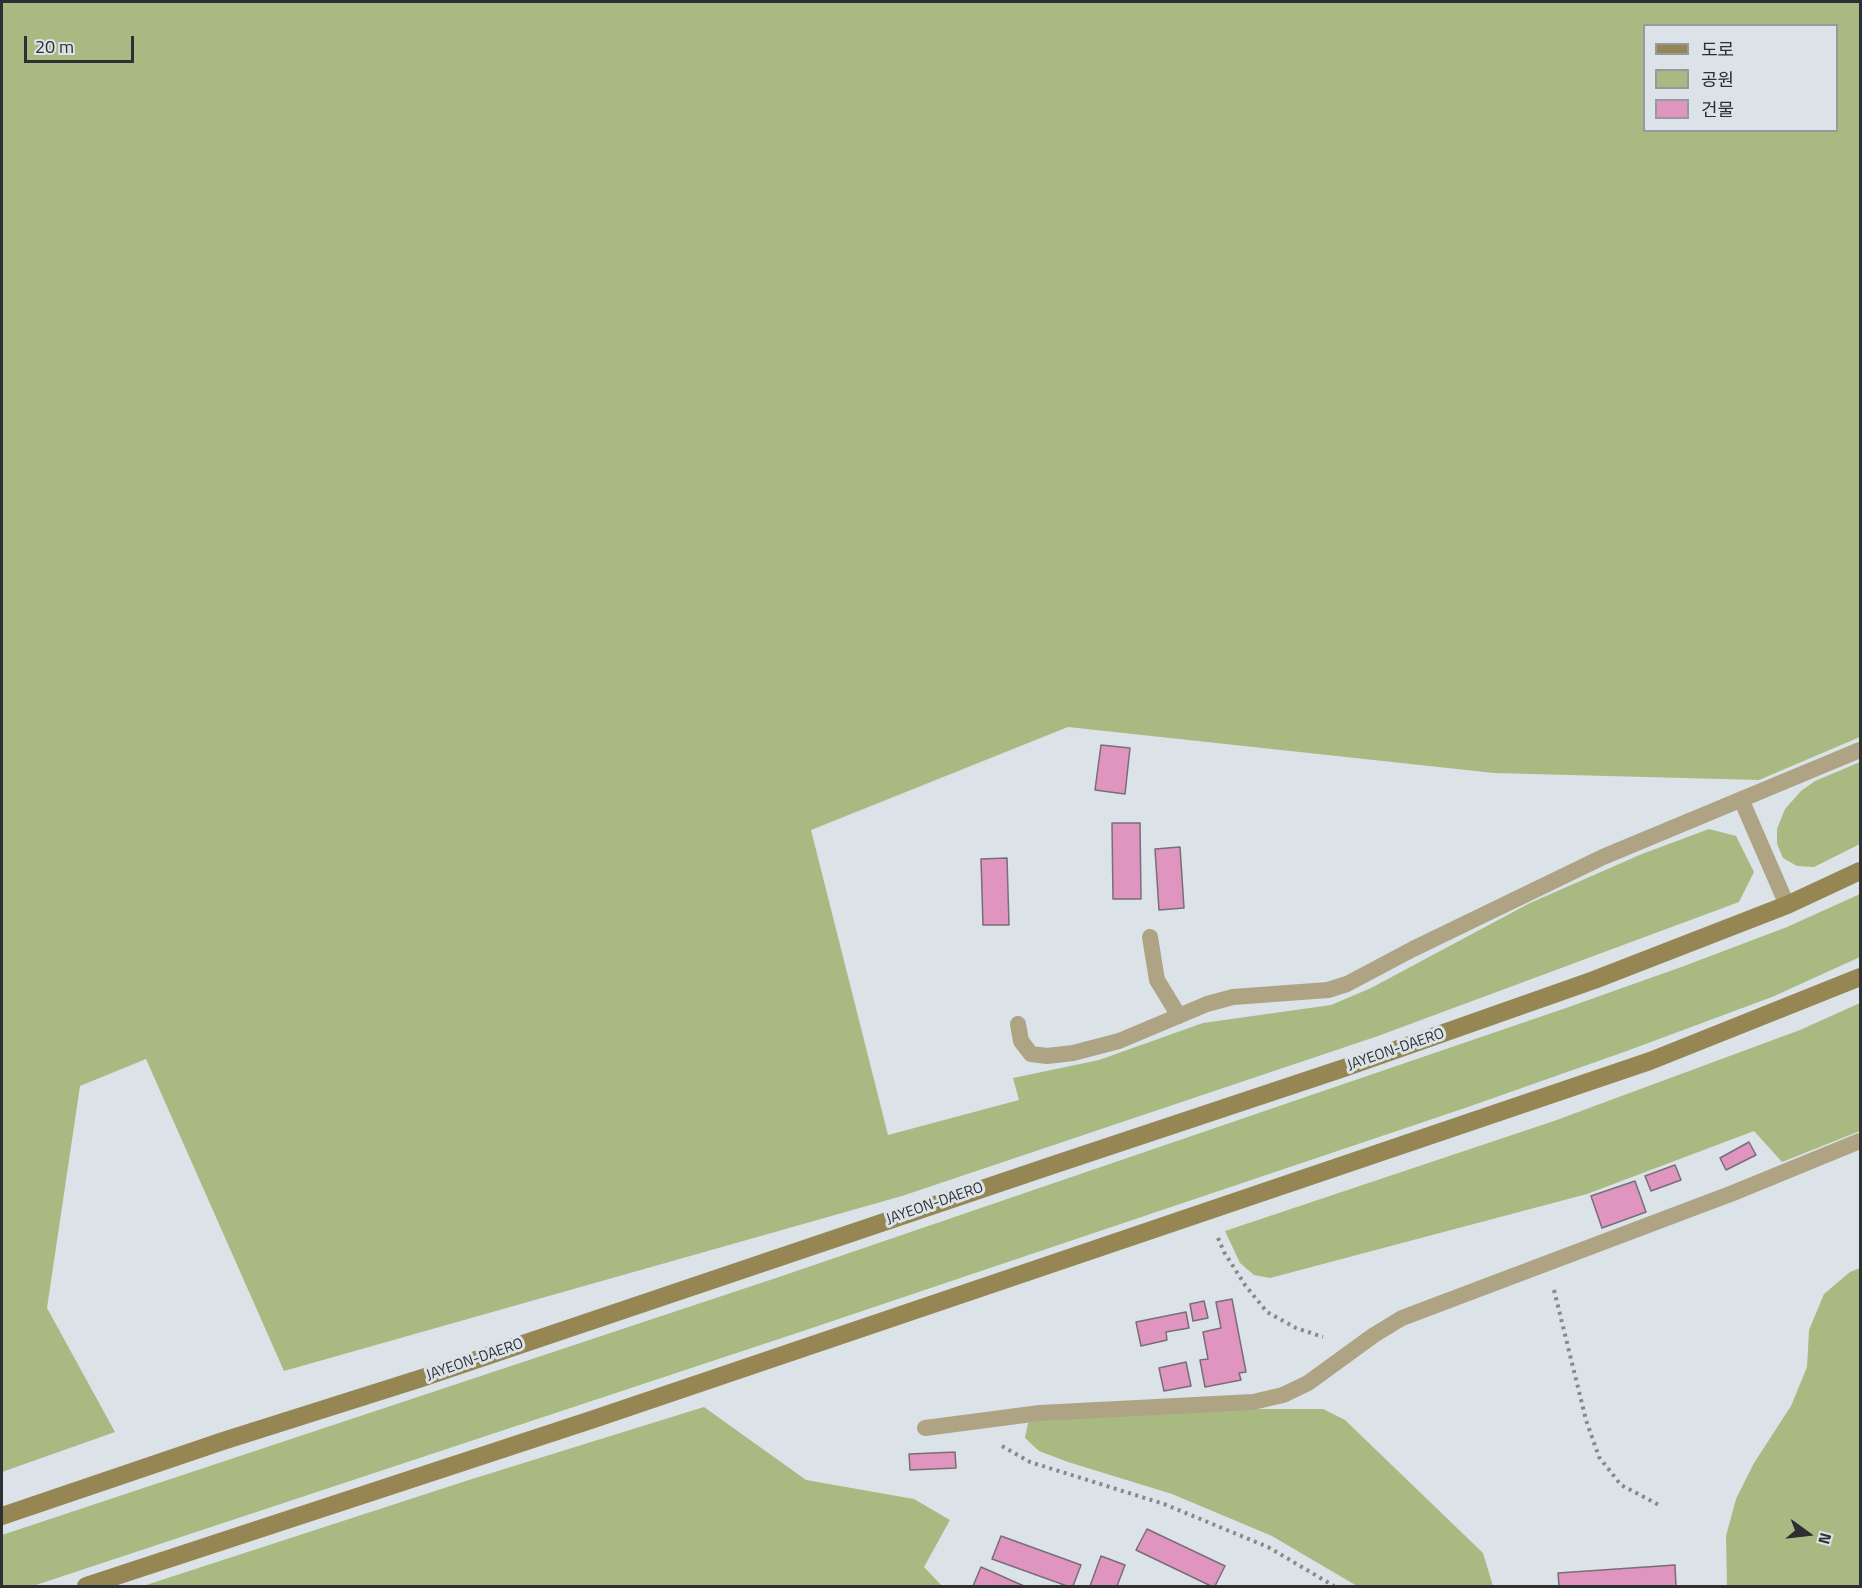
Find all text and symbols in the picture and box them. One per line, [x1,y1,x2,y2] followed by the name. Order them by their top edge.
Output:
[27,24,136,62] scale bar
[1643,24,1838,132] legend
[35,33,74,60] text: 20 m
[1701,36,1734,63] text: 도로
[1701,66,1734,93] text: 공원
[1701,96,1734,123] text: 건물
[1345,1025,1447,1075] street label: JAYEON-DAERO
[884,1179,986,1229] street label: JAYEON-DAERO
[424,1335,526,1385] street label: JAYEON-DAERO
[1778,1504,1838,1564] north arrow
[1812,1530,1838,1547] text: N

